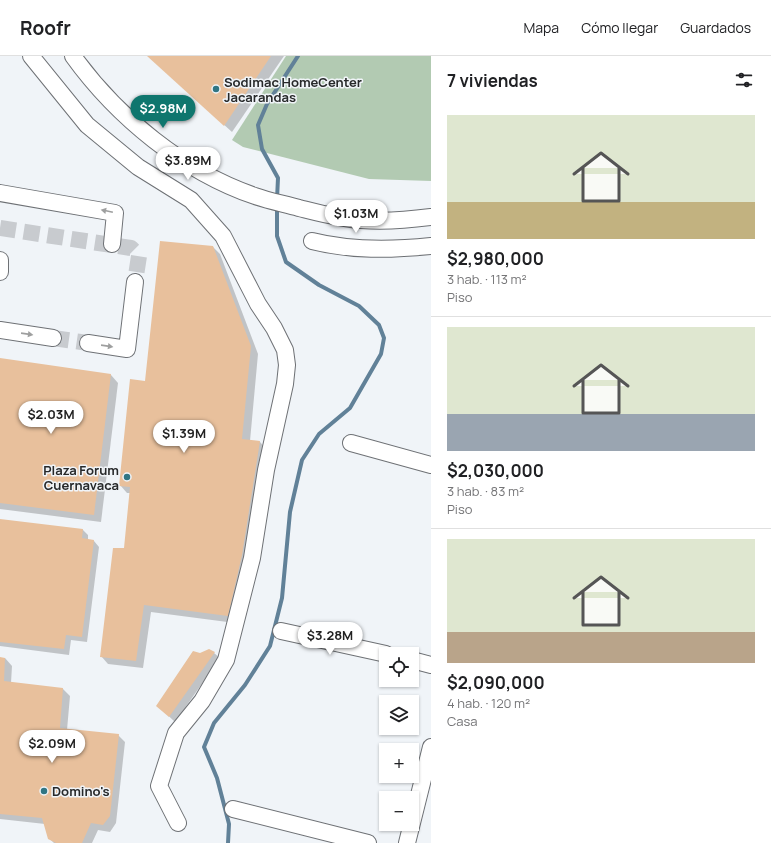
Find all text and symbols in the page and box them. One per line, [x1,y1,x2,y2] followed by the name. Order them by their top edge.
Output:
[20,15,71,41] text: Roofr
[524,18,559,37] text: Mapa
[581,18,658,37] text: Cómo llegar
[680,18,751,37] text: Guardados
[447,69,538,92] text: 7 viviendas
[733,69,755,91] icon: filters
[224,73,362,106] place label: Sodimac HomeCenter Jacarandas
[211,84,221,94] marker: Sodimac HomeCenter Jacarandas
[130,95,196,129] pin: $2.98M
[139,99,187,117] text: $2.98M
[565,141,637,213] icon: home
[155,147,221,181] pin: $3.89M
[165,151,211,169] text: $3.89M
[323,200,389,234] pin: $1.03M
[334,204,378,222] text: $1.03M
[101,208,113,214] one-way arrow
[447,247,544,270] text: $2,980,000
[447,270,527,288] text: 3 hab. · 113 m²
[447,288,472,306] text: Piso
[20,331,33,337] one-way arrow
[101,343,113,349] one-way arrow
[565,353,637,425] icon: home
[18,401,84,435] pin: $2.03M
[27,405,75,423] text: $2.03M
[151,420,217,454] pin: $1.39M
[162,424,206,442] text: $1.39M
[447,459,544,482] text: $2,030,000
[43,461,119,494] place label: Plaza Forum Cuernavaca
[122,472,132,482] marker: Plaza Forum Cuernavaca
[447,482,524,500] text: 3 hab. · 83 m²
[447,500,472,518] text: Piso
[565,565,637,637] icon: home
[297,622,363,656] pin: $3.28M
[307,626,353,644] text: $3.28M
[379,647,419,831] map controls
[379,647,419,687] button: locate
[447,671,545,694] text: $2,090,000
[447,694,530,712] text: 4 hab. · 120 m²
[379,695,419,735] button: layers
[447,712,478,730] text: Casa
[19,730,85,764] pin: $2.09M
[28,734,76,752] text: $2.09M
[379,743,419,783] button: +
[52,782,110,800] place label: Domino's
[39,786,49,796] marker: Domino's
[379,791,419,831] button: −

